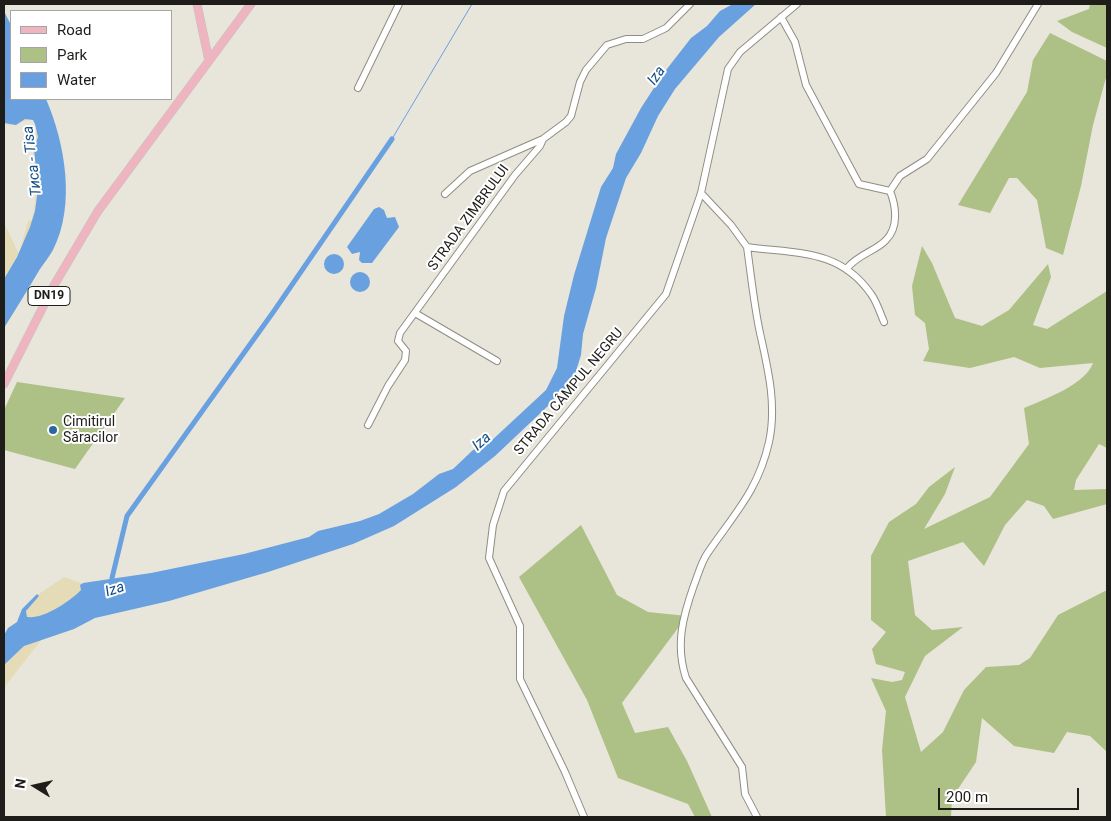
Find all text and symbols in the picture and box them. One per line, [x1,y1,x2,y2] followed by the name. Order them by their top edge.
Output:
[10,10,172,100] legend
[57,21,91,39] text: Road
[57,46,87,64] text: Park
[644,63,670,89] water label: Iza
[57,71,96,89] text: Water
[20,125,46,197] water label: Тиса - Tisa
[425,162,513,274] street label: STRADA ZIMBRULUI
[28,286,70,306] road number: DN19
[511,325,627,459] street label: STRADA CÂMPUL NEGRU
[63,414,118,447] place label: Cimitirul Săracilor
[47,424,59,436] marker: Cimitirul Săracilor
[469,429,495,455] water label: Iza
[103,578,127,602] water label: Iza
[10,761,60,811] north arrow
[11,777,29,790] text: N
[941,778,1082,810] scale bar
[946,788,988,806] text: 200 m

